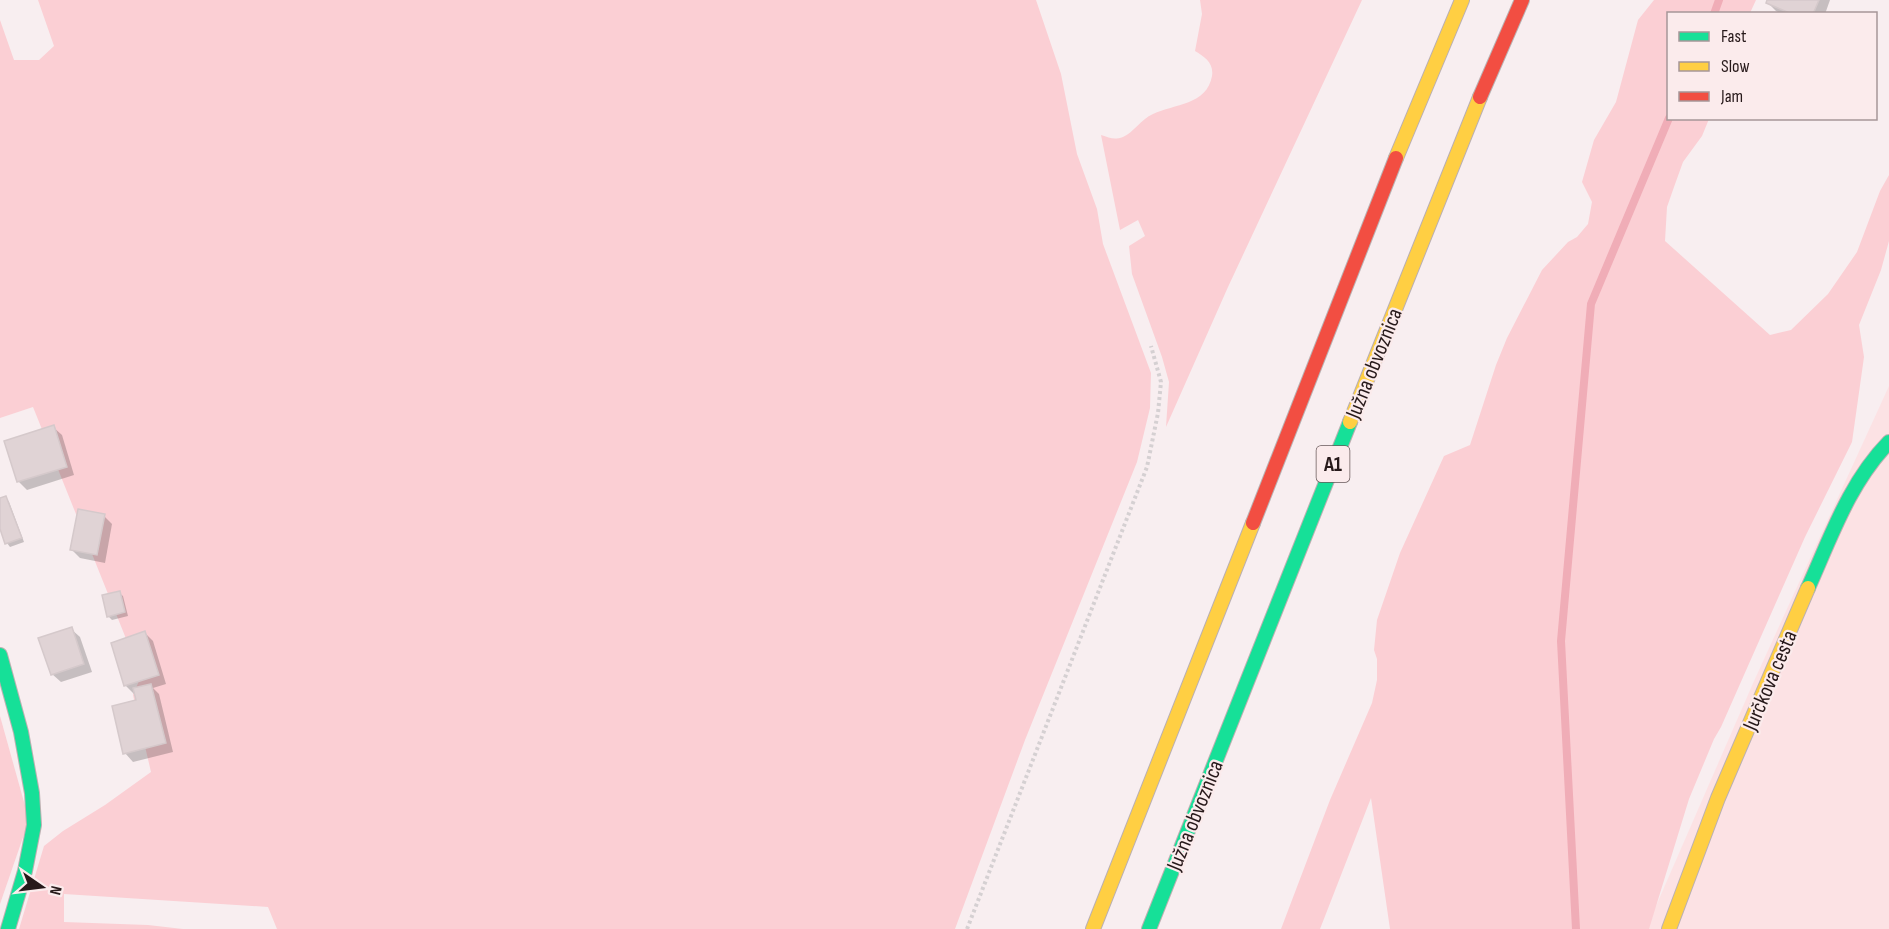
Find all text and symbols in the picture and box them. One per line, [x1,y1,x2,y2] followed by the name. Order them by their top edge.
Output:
[1667,12,1877,120] legend
[1721,26,1747,47] text: Fast
[1721,56,1750,77] text: Slow
[1720,86,1743,107] text: Jam
[1340,304,1409,424] street label: Južna obvoznica
[1316,446,1350,482] road number: A1
[1737,626,1804,736] street label: Jurčkova cesta
[1161,756,1230,876] street label: Južna obvoznica
[12,857,72,917] north arrow
[45,884,65,897] text: N

